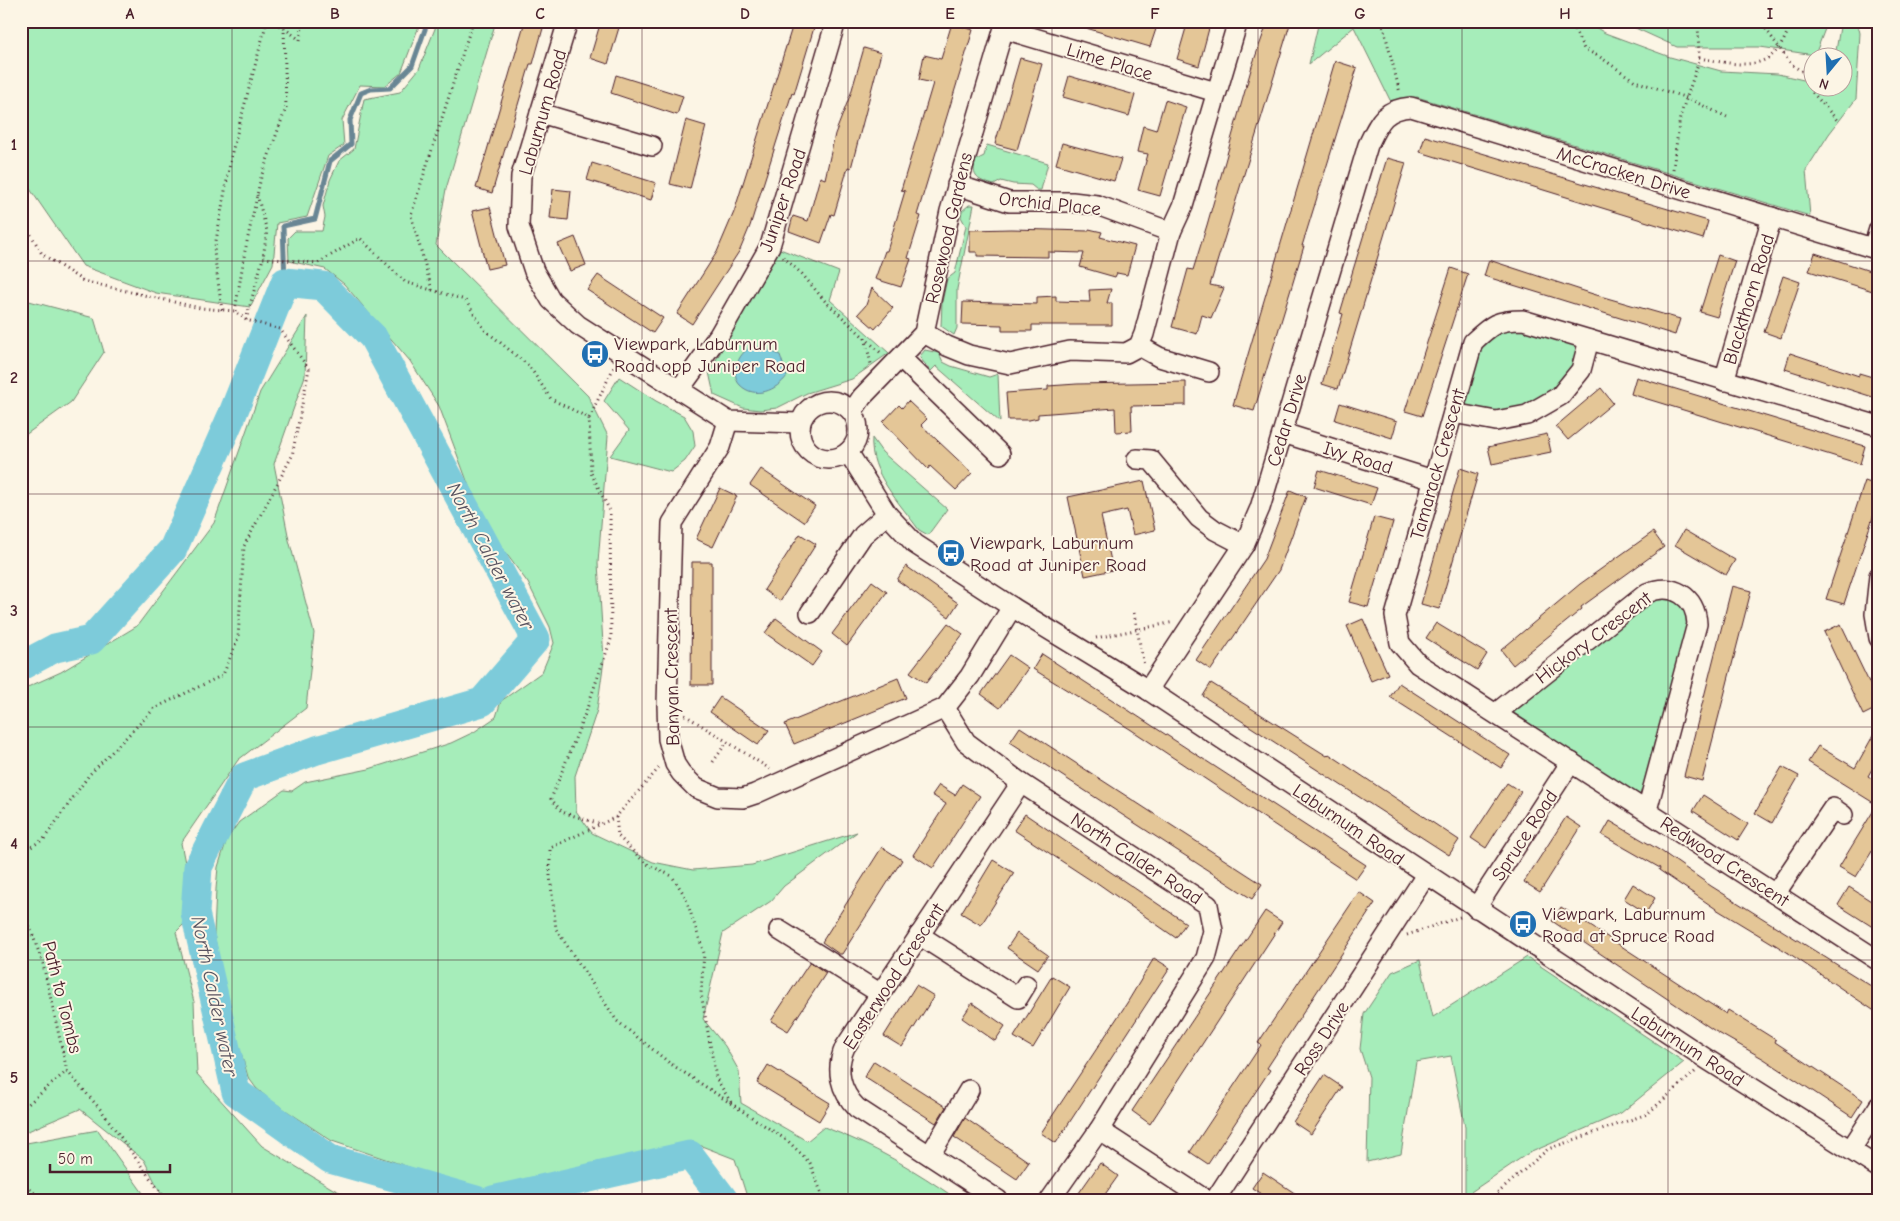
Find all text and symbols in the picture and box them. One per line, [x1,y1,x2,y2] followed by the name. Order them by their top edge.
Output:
[126,5,135,23] text: A
[330,5,340,23] text: B
[535,5,545,23] text: C
[740,5,750,23] text: D
[945,5,955,23] text: E
[1150,5,1160,23] text: F
[1354,5,1366,23] text: G
[1559,5,1571,23] text: H
[1767,5,1773,23] text: I
[1064,38,1155,85] street label: Lime Place
[515,47,571,178] street label: Laburnum Road
[1802,48,1852,98] north arrow
[1817,74,1831,93] text: N
[11,136,17,154] text: 1
[1554,142,1693,204] street label: McCracken Drive
[755,146,811,255] street label: Juniper Road
[921,150,977,306] street label: Rosewood Gardens
[998,188,1102,220] street label: Orchid Place
[1719,231,1779,367] street label: Blackthorn Road
[614,333,806,377] place label: Viewpark, Laburnum Road opp Juniper Road
[580,339,610,369] bus stop icon: Viewpark, Laburnum Road opp Juniper Road
[10,369,18,387] text: 2
[1262,371,1311,469] street label: Cedar Drive
[1406,386,1470,542] street label: Tamarack Crescent
[1320,437,1395,479] street label: Ivy Road
[442,479,540,635] water label: North Calder water
[970,532,1147,576] place label: Viewpark, Laburnum Road at Juniper Road
[936,538,966,568] bus stop icon: Viewpark, Laburnum Road at Juniper Road
[1531,587,1656,688] street label: Hickory Crescent
[10,602,18,620] text: 3
[660,607,684,746] street label: Banyan Crescent
[1289,779,1408,870] street label: Laburnum Road
[1487,786,1562,885] street label: Spruce Road
[1067,808,1206,910] street label: North Calder Road
[1656,812,1793,912] street label: Redwood Crescent
[10,835,18,853] text: 4
[838,899,950,1054] street label: Easterwood Crescent
[1542,903,1715,947] place label: Viewpark, Laburnum Road at Spruce Road
[1508,909,1538,939] bus stop icon: Viewpark, Laburnum Road at Spruce Road
[186,914,243,1080] water label: North Calder water
[37,939,87,1056] street label: Path to Tombs
[1290,997,1354,1080] street label: Ross Drive
[1627,1002,1748,1091] street label: Laburnum Road
[10,1069,18,1087] text: 5
[50,1141,170,1173] scale bar
[58,1150,93,1168] text: 50 m

